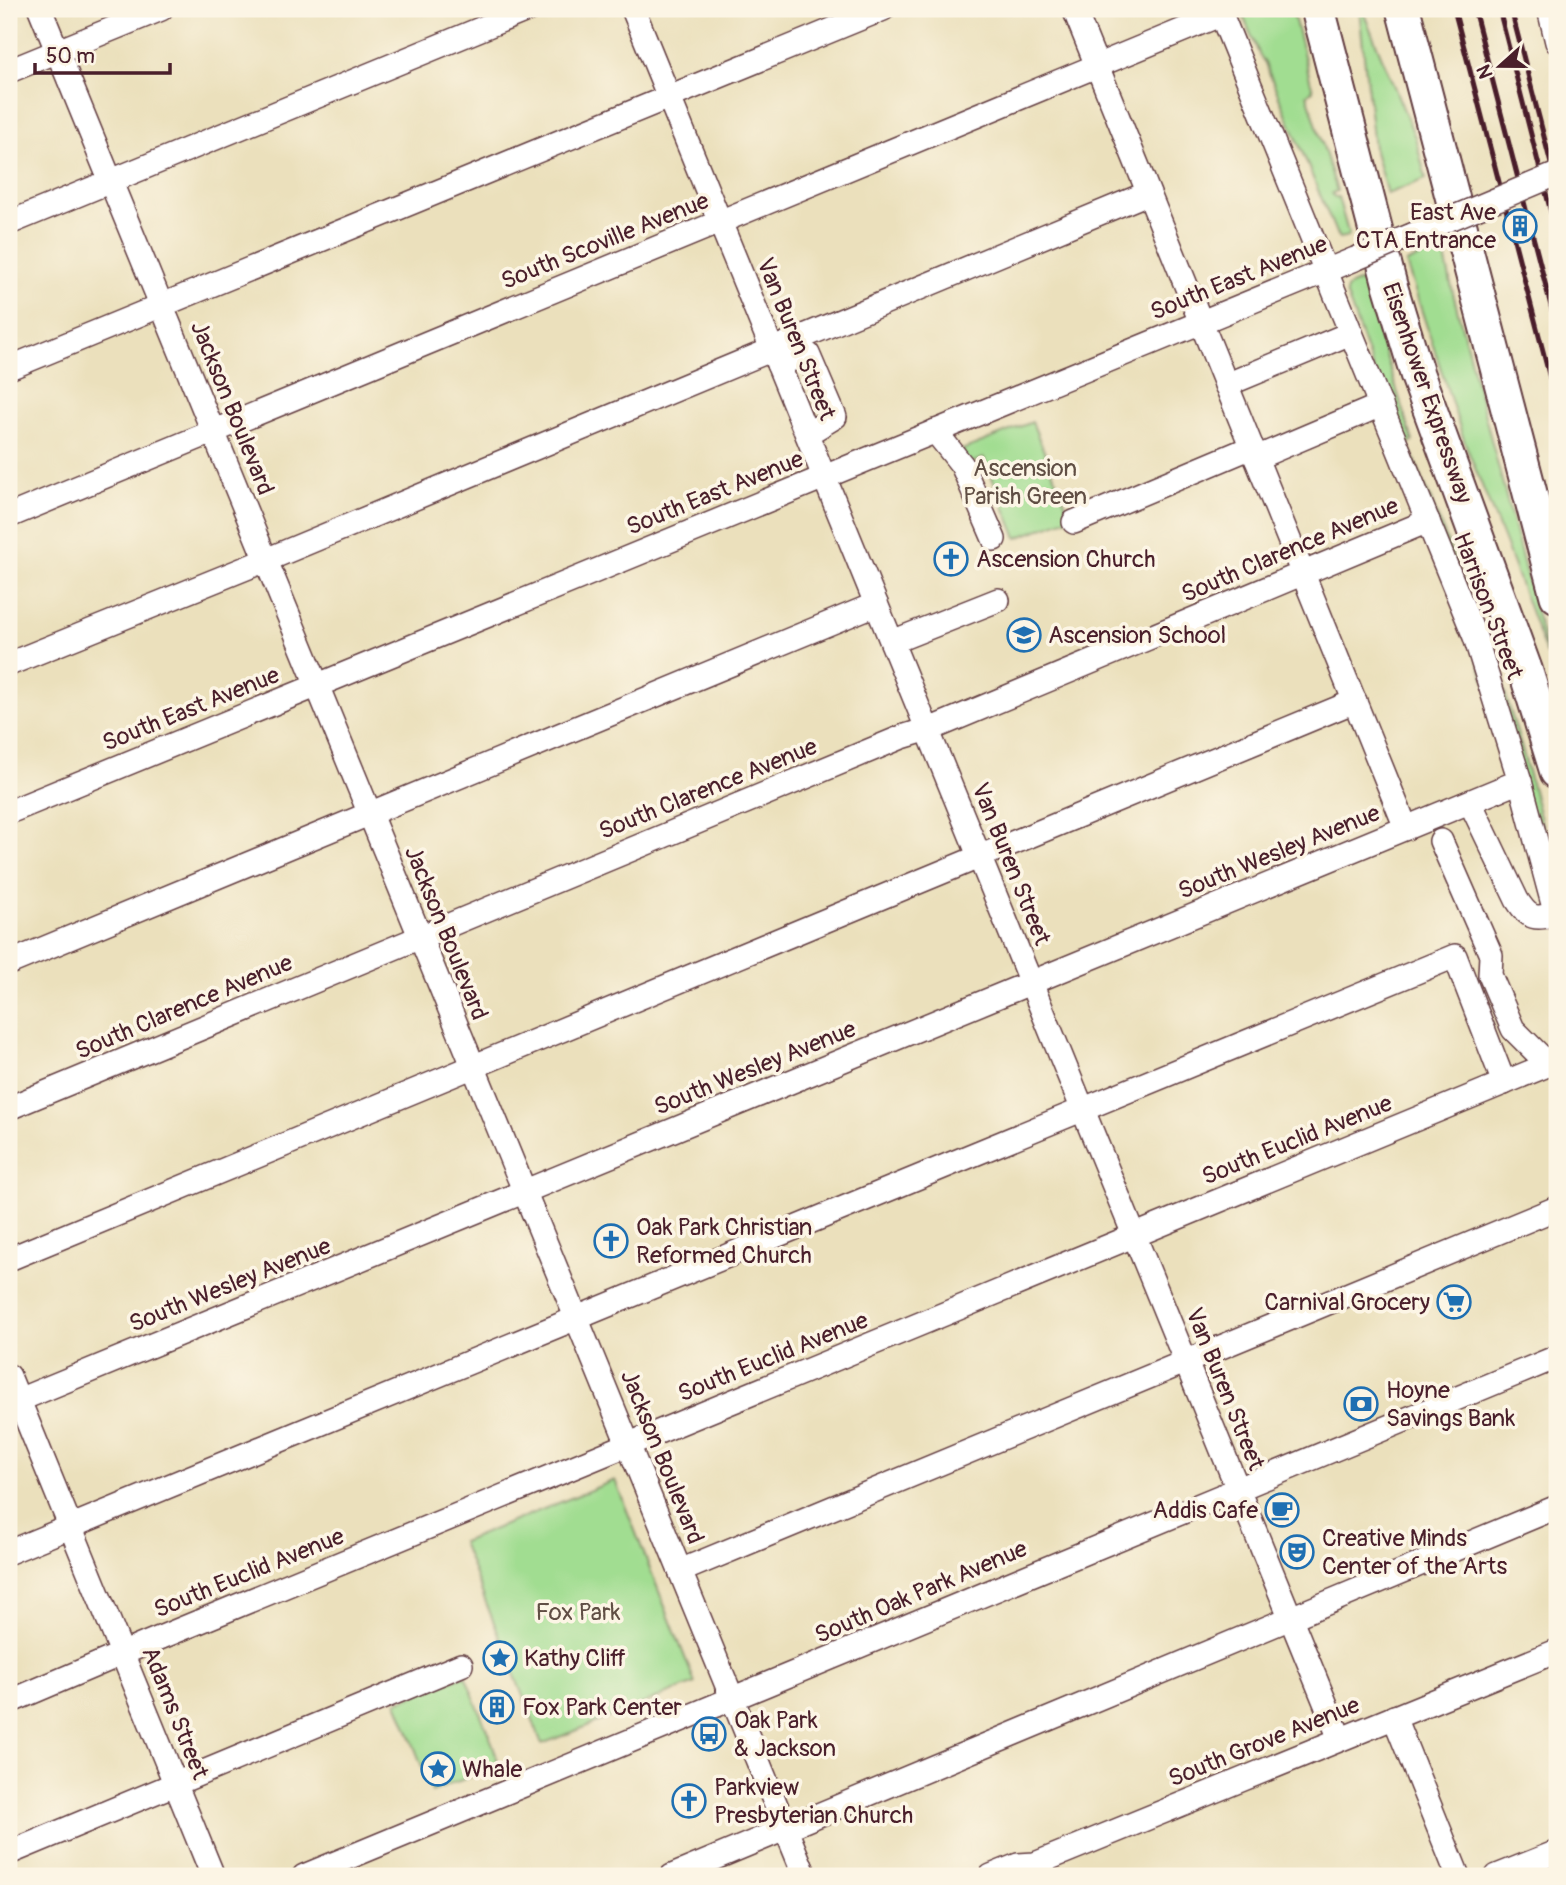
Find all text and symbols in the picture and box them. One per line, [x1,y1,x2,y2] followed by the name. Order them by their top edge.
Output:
[35,32,170,76] scale bar
[1464,32,1534,102] north arrow
[46,43,95,70] text: 50 m
[1472,61,1499,82] text: N
[497,186,713,296] street label: South Scoville Avenue
[1356,198,1496,255] place label: East Ave CTA Entrance
[1501,207,1539,245] building icon: East Ave CTA Entrance
[1146,229,1332,327] street label: South East Avenue
[750,254,842,425] street label: Van Buren Street
[1376,279,1478,507] street label: Eisenhower Expressway
[184,317,280,499] street label: Jackson Boulevard
[622,444,808,542] street label: South East Avenue
[963,454,1087,511] park label: Ascension Parish Green
[1177,491,1403,609] street label: South Clarence Avenue
[1447,528,1529,684] street label: Harrison Street
[932,540,970,578] church icon: Ascension Church
[976,545,1156,574] place label: Ascension Church
[1005,616,1043,654] school or university icon: Ascension School
[1048,621,1226,650] place label: Ascension School
[98,660,284,758] street label: South East Avenue
[595,732,822,846] street label: South Clarence Avenue
[965,779,1057,950] street label: Van Buren Street
[1174,798,1384,906] street label: South Wesley Avenue
[398,842,494,1024] street label: Jackson Boulevard
[71,948,297,1066] street label: South Clarence Avenue
[650,1014,860,1122] street label: South Wesley Avenue
[1198,1089,1396,1191] street label: South Euclid Avenue
[636,1213,812,1270] place label: Oak Park Christian Reformed Church
[592,1222,630,1260] church icon: Oak Park Christian Reformed Church
[125,1231,335,1339] street label: South Wesley Avenue
[1435,1283,1473,1321] supermarket icon: Carnival Grocery
[1264,1288,1430,1317] place label: Carnival Grocery
[1179,1304,1271,1475] street label: Van Buren Street
[674,1306,872,1408] street label: South Euclid Avenue
[614,1366,710,1548] street label: Jackson Boulevard
[1386,1376,1515,1433] place label: Hoyne Savings Bank
[1342,1385,1380,1423] bank icon: Hoyne Savings Bank
[1263,1491,1301,1529] cafe icon: Addis Cafe
[1153,1496,1258,1525] place label: Addis Cafe
[150,1522,348,1624] street label: South Euclid Avenue
[1322,1524,1507,1581] place label: Creative Minds Center of the Arts
[1278,1533,1316,1571] theatre icon: Creative Minds Center of the Arts
[811,1534,1032,1650] street label: South Oak Park Avenue
[535,1598,621,1627] park label: Fox Park
[481,1639,519,1677] place icon: Kathy Cliff
[135,1642,215,1784] street label: Adams Street
[524,1644,626,1673] place label: Kathy Cliff
[478,1688,516,1726] building icon: Fox Park Center
[1164,1690,1364,1794] street label: South Grove Avenue
[522,1693,682,1722] place label: Fox Park Center
[734,1706,836,1763] place label: Oak Park & Jackson
[690,1715,728,1753] bus stop icon: Oak Park & Jackson
[419,1750,457,1788] place icon: Whale
[462,1755,523,1784] place label: Whale
[714,1773,913,1830] place label: Parkview Presbyterian Church
[670,1782,708,1820] church icon: Parkview Presbyterian Church

